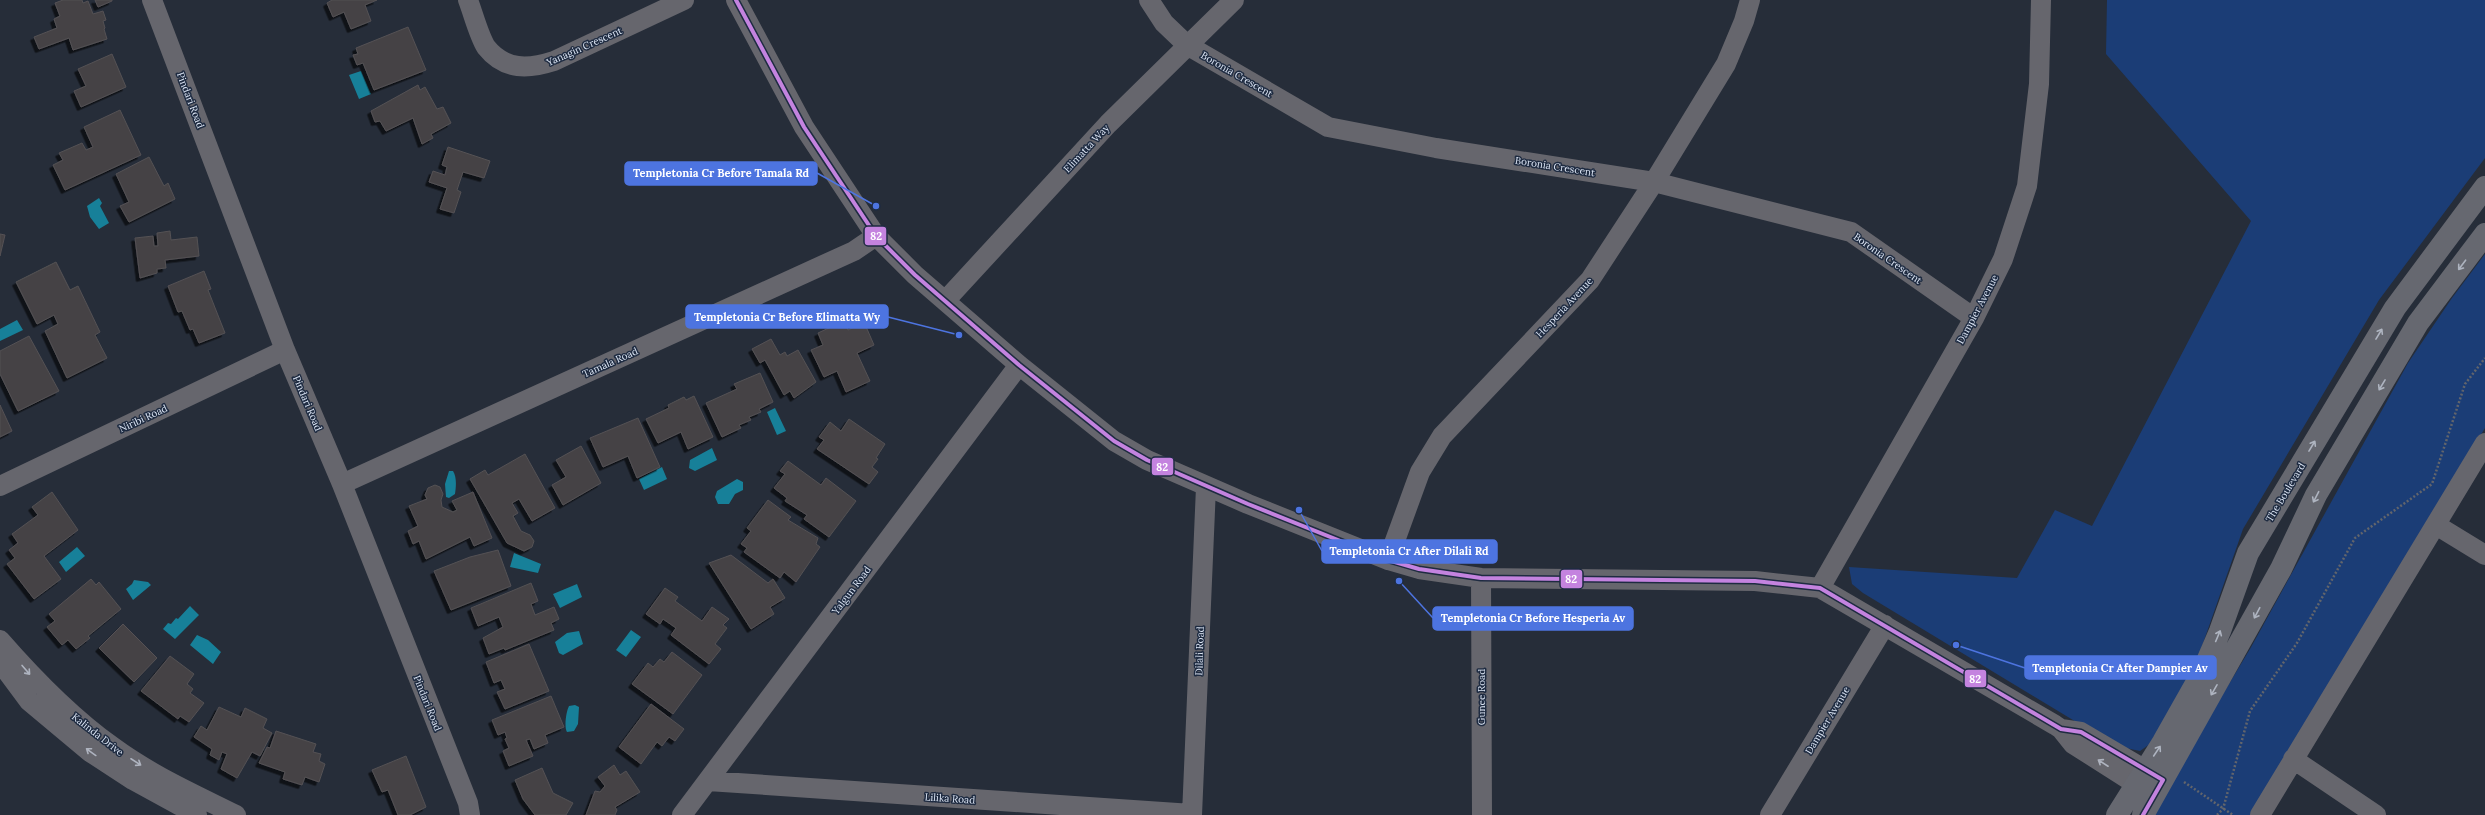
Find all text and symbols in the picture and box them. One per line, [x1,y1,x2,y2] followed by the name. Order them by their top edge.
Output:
[543,24,624,69] street label: Yanagin Crescent
[1199,49,1275,100] street label: Boronia Crescent
[174,70,207,130] street label: Pindari Road
[1061,121,1113,175] street label: Elimatta Way
[1514,154,1596,179] street label: Boronia Crescent
[625,162,817,185] callout: Templetonia Cr Before Tamala Rd
[633,166,810,180] text: Templetonia Cr Before Tamala Rd
[864,226,887,246] line badge: 82
[870,229,882,243] text: 82
[1851,230,1925,287] street label: Boronia Crescent
[2457,259,2466,270] one-way arrow
[1954,272,2001,346] street label: Dampier Avenue
[1533,274,1596,340] street label: Hesperia Avenue
[686,305,888,328] callout: Templetonia Cr Before Elimatta Wy
[694,310,881,324] text: Templetonia Cr Before Elimatta Wy
[2376,328,2384,340] one-way arrow
[581,344,640,380] street label: Tamala Road
[290,373,325,433] street label: Pindari Road
[2377,379,2385,391] one-way arrow
[117,402,170,435] street label: Niribi Road
[2309,440,2317,452] one-way arrow
[1151,457,1174,476] line badge: 82
[1156,460,1168,474] text: 82
[2263,460,2308,524] street label: The Boulevard
[2312,490,2319,502] one-way arrow
[1322,540,1497,563] callout: Templetonia Cr After Dilali Rd
[1329,544,1489,558] text: Templetonia Cr After Dilali Rd
[828,564,874,618] street label: Yalgun Road
[1560,569,1583,589] line badge: 82
[1565,572,1577,586] text: 82
[1433,607,1633,630] callout: Templetonia Cr Before Hesperia Av
[2253,607,2261,619] one-way arrow
[1441,611,1625,625] text: Templetonia Cr Before Hesperia Av
[1192,626,1207,676] street label: Dilali Road
[2214,631,2222,643] one-way arrow
[2025,656,2216,679] callout: Templetonia Cr After Dampier Av
[2032,661,2208,675] text: Templetonia Cr After Dampier Av
[21,664,30,675] one-way arrow
[1475,669,1488,725] street label: Gunee Road
[1964,669,1987,688] line badge: 82
[1969,672,1981,686] text: 82
[410,673,445,733] street label: Pindari Road
[1802,684,1853,756] street label: Dampier Avenue
[2210,684,2218,696] one-way arrow
[69,710,127,759] street label: Kalinda Drive
[2153,746,2161,757] one-way arrow
[86,748,97,756] one-way arrow
[130,758,141,766] one-way arrow
[2098,759,2109,767] one-way arrow
[924,790,976,807] street label: Lilika Road

